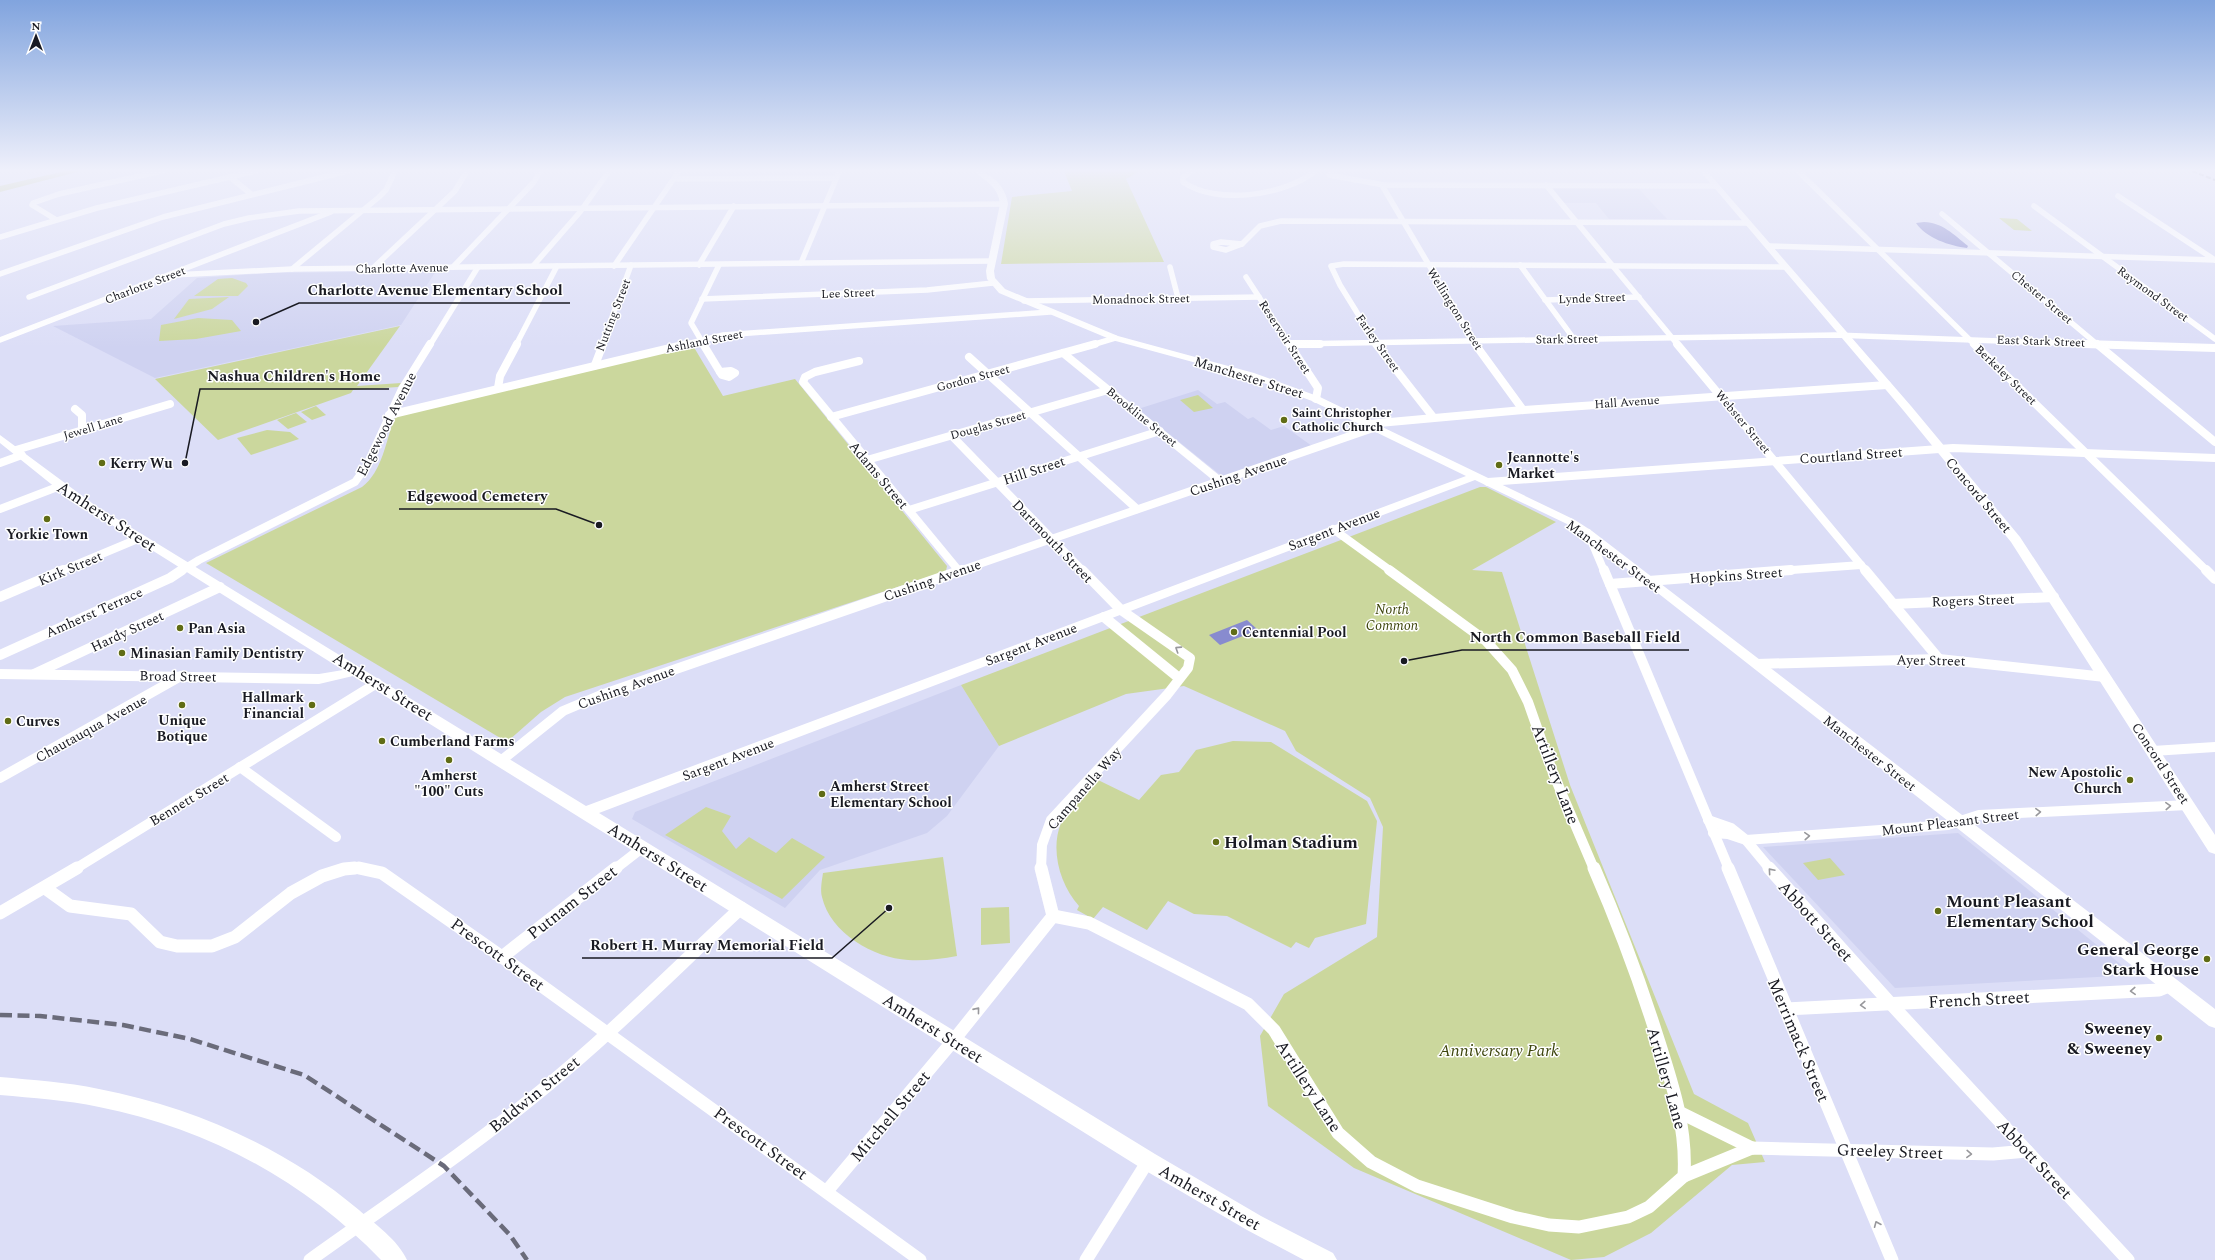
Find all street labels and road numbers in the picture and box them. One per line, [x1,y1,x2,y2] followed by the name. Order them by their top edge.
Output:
[355,258,449,279] street label: Charlotte Avenue
[102,261,188,310] street label: Charlotte Street
[2113,262,2193,327] street label: Raymond Street
[1422,264,1487,354] street label: Wellington Street
[2007,266,2077,329] street label: Chester Street
[591,276,636,354] street label: Nutting Street
[821,283,875,304] street label: Lee Street
[1558,288,1626,309] street label: Lynde Street
[1092,289,1190,310] street label: Monadnock Street
[1254,297,1316,378] street label: Reservoir Street
[1350,310,1405,376] street label: Farley Street
[664,325,744,358] street label: Ashland Street
[1536,329,1598,350] street label: Stark Street
[1996,330,2086,353] street label: East Stark Street
[1970,341,2041,410] street label: Berkeley Street
[1192,351,1306,404] street label: Manchester Street
[934,360,1012,397] street label: Gordon Street
[351,368,422,480] street label: Edgewood Avenue
[1102,383,1181,452] street label: Brookline Street
[1710,386,1775,458] street label: Webster Street
[1594,391,1660,414] street label: Hall Avenue
[948,406,1028,445] street label: Douglas Street
[61,409,125,446] street label: Jewell Lane
[844,437,913,514] street label: Adams Street
[1799,441,1903,470] street label: Courtland Street
[1187,449,1290,502] street label: Cushing Avenue
[1000,451,1068,490] street label: Hill Street
[1940,453,2017,538] street label: Concord Street
[51,475,161,559] street label: Amherst Street
[1007,495,1098,588] street label: Dartmouth Street
[1285,502,1384,557] street label: Sargent Avenue
[1562,515,1666,598] street label: Manchester Street
[35,546,106,591] street label: Kirk Street
[881,554,984,607] street label: Cushing Avenue
[1689,562,1783,589] street label: Hopkins Street
[42,582,146,643] street label: Amherst Terrace
[1931,589,2015,612] street label: Rogers Street
[87,605,167,658] street label: Hardy Street
[982,617,1081,672] street label: Sargent Avenue
[327,646,438,728] street label: Amherst Street
[1896,649,1966,672] street label: Ayer Street
[575,660,678,715] street label: Cushing Avenue
[139,665,217,688] street label: Broad Street
[32,689,151,768] street label: Chautauqua Avenue
[1819,710,1921,797] street label: Manchester Street
[2126,718,2195,808] street label: Concord Street
[1524,720,1586,828] street label: Artillery Lane
[679,732,778,787] street label: Sargent Avenue
[1042,741,1127,835] street label: Campanella Way
[146,767,233,831] street label: Bennett Street
[1880,804,2020,841] street label: Mount Pleasant Street
[602,817,713,899] street label: Amherst Street
[522,859,623,946] street label: Putnam Street
[1772,875,1859,968] street label: Abbott Street
[445,912,550,998] street label: Prescott Street
[1760,974,1836,1107] street label: Merrimack Street
[1928,984,2031,1016] street label: French Street
[877,988,988,1070] street label: Amherst Street
[1639,1024,1693,1133] street label: Artillery Lane
[1269,1035,1348,1138] street label: Artillery Lane
[483,1050,586,1140] street label: Baldwin Street
[845,1065,937,1168] street label: Mitchell Street
[708,1101,813,1187] street label: Prescott Street
[1990,1114,2078,1206] street label: Abbott Street
[1836,1137,1944,1167] street label: Greeley Street
[1154,1158,1265,1238] street label: Amherst Street

